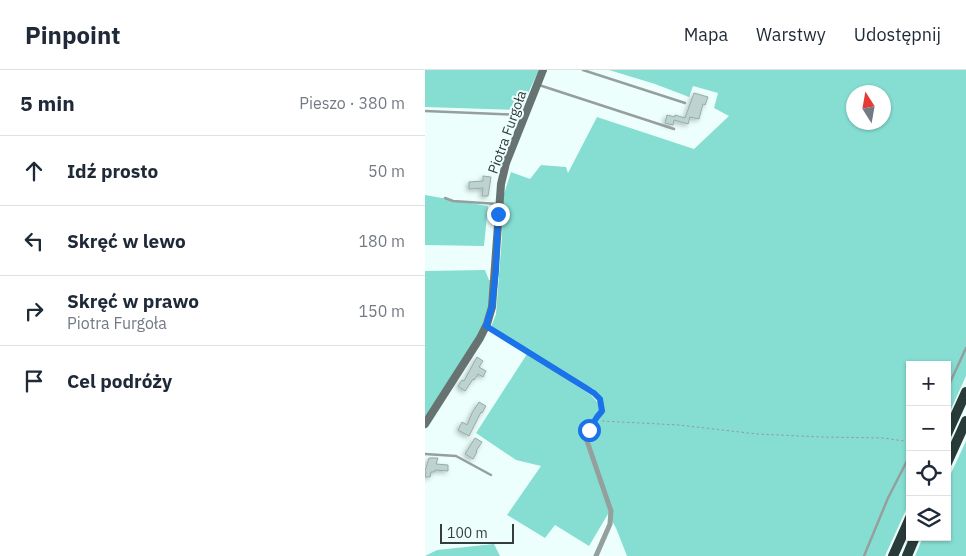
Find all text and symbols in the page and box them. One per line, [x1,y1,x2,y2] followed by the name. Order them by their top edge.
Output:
[25,19,120,51] text: Pinpoint
[684,23,728,46] text: Mapa
[756,23,826,46] text: Warstwy
[854,23,941,46] text: Udostępnij
[846,85,891,130] north arrow
[484,87,531,176] street label: Piotra Furgoła
[20,89,75,117] text: 5 min
[299,93,405,113] text: Pieszo · 380 m
[20,157,48,185] icon: ahead
[67,159,158,183] text: Idź prosto
[368,161,405,181] text: 50 m
[487,203,510,226] route end
[20,227,48,255] icon: left
[67,229,186,253] text: Skręć w lewo
[358,231,405,251] text: 180 m
[67,289,199,313] text: Skręć w prawo
[20,297,48,325] icon: right
[358,301,405,321] text: 150 m
[67,313,167,333] text: Piotra Furgoła
[906,361,951,541] map controls
[906,361,951,406] button: +
[20,367,48,395] icon: arrive
[67,369,172,393] text: Cel podróży
[906,406,951,451] button: −
[578,419,601,442] route start
[906,451,951,496] button: locate
[906,496,951,541] button: layers
[440,521,514,544] scale bar
[447,524,488,542] text: 100 m

